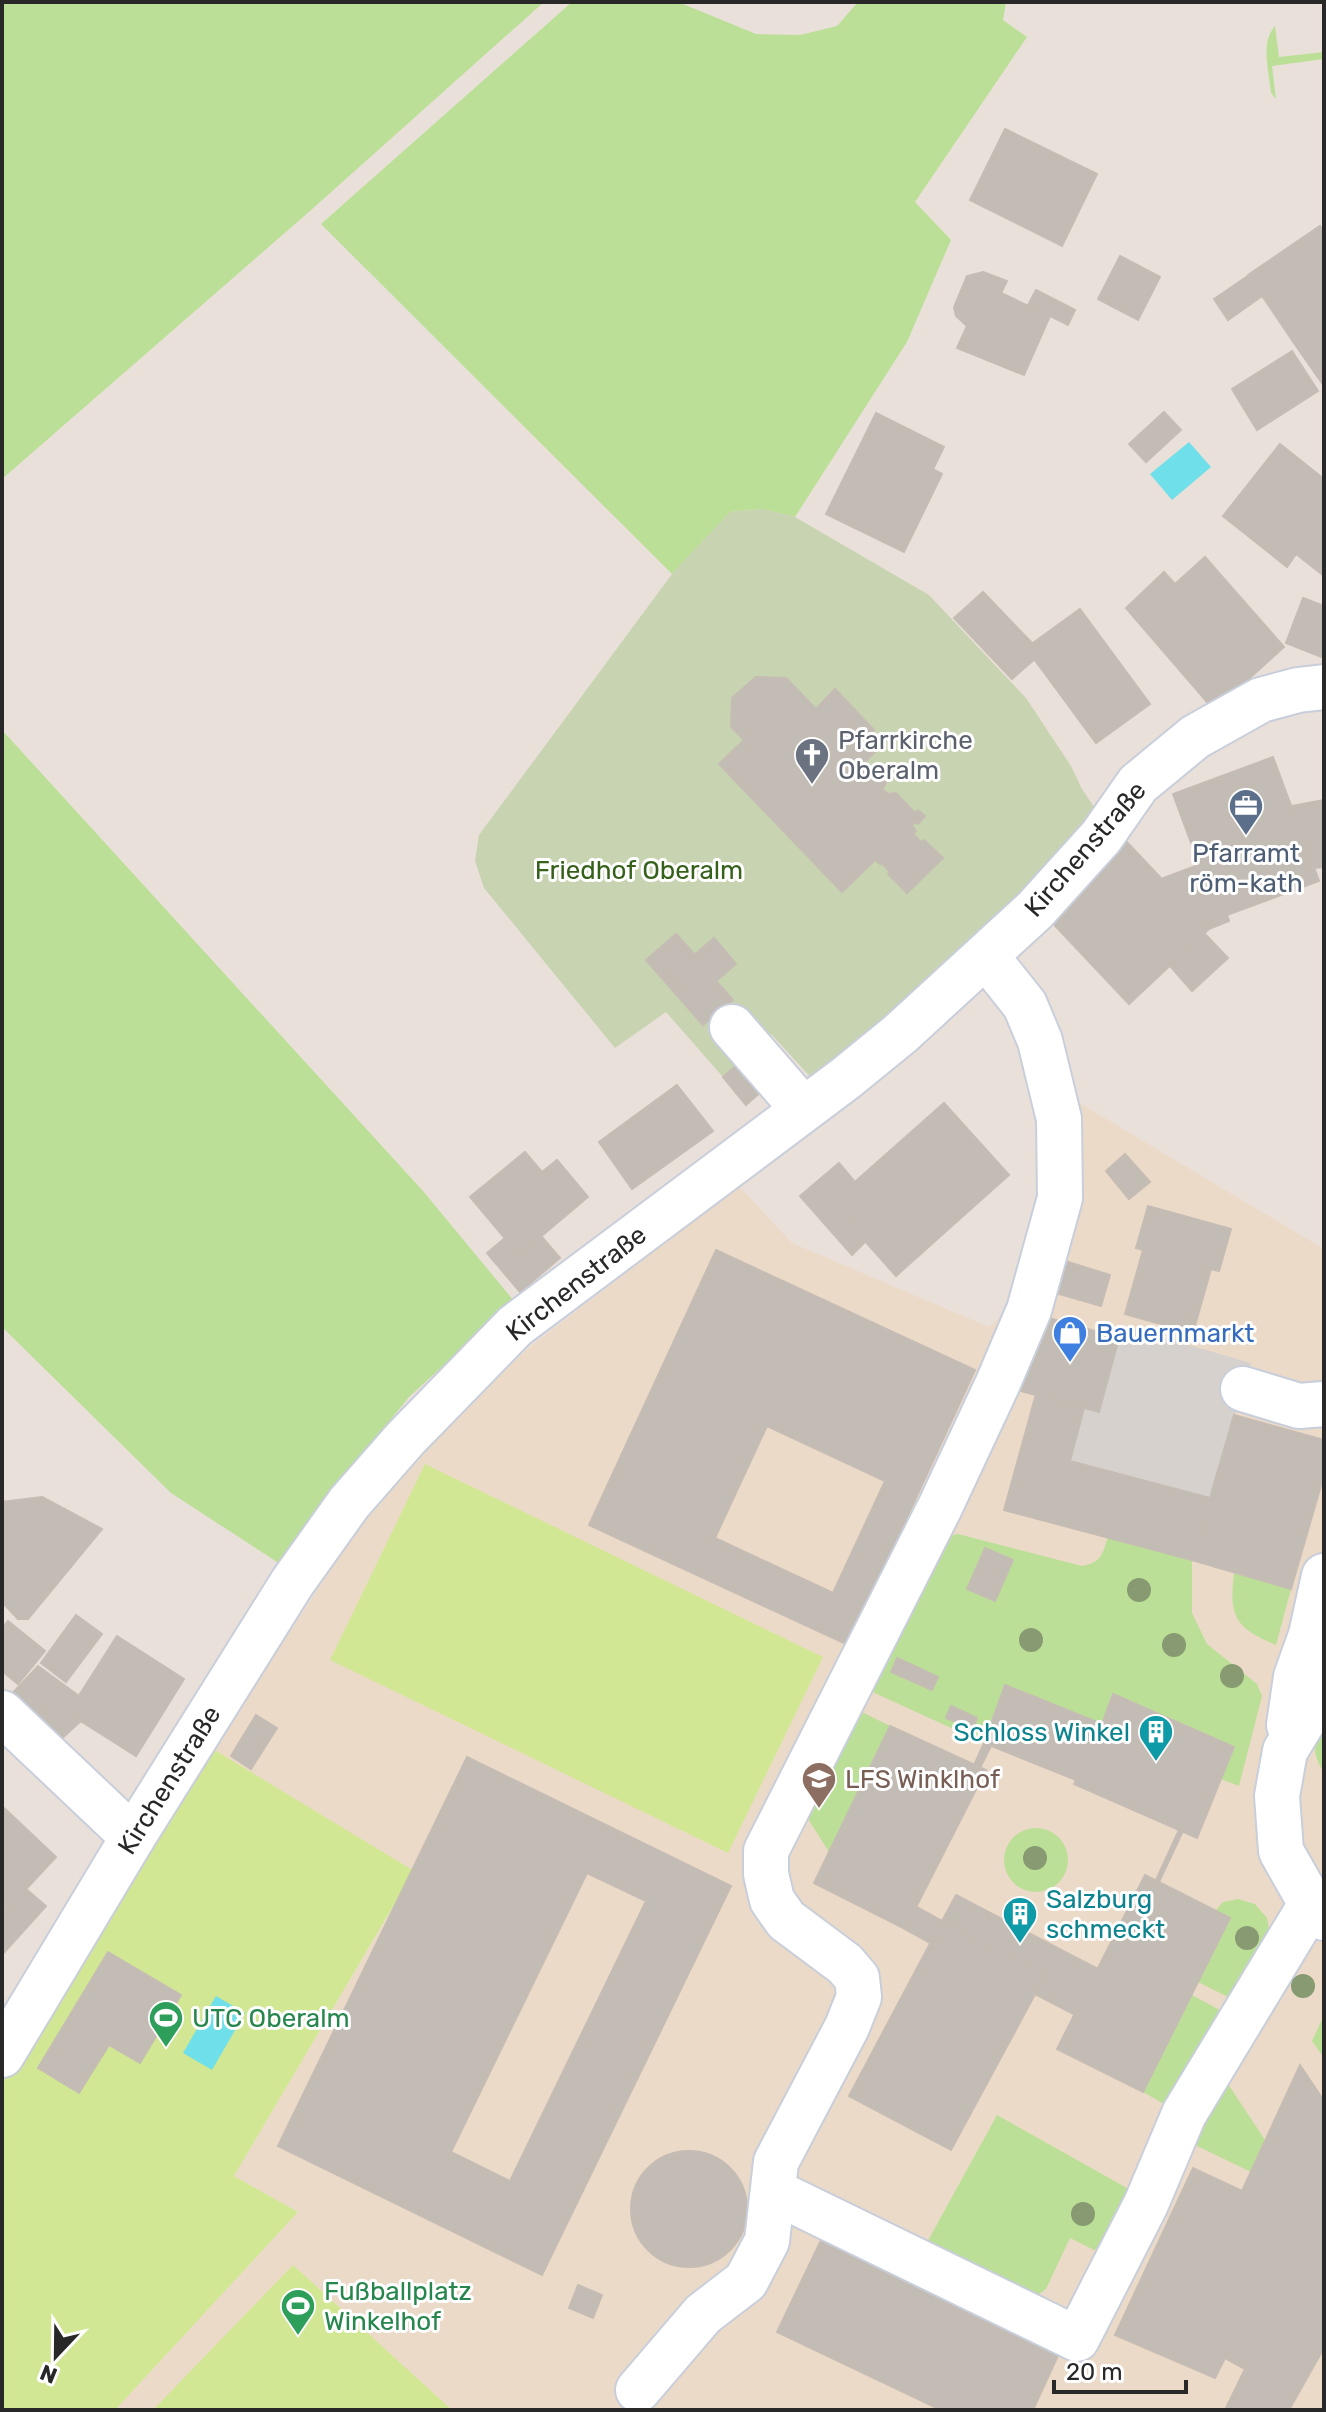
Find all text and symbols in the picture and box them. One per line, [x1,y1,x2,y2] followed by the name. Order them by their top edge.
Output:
[838,725,973,786] place label: Pfarrkirche Oberalm
[793,736,831,786] church icon: Pfarrkirche Oberalm
[1018,775,1153,923] street label: Kirchenstraße
[1227,787,1265,837] office icon: Pfarramt röm-kath
[1189,838,1303,899] place label: Pfarramt röm-kath
[535,855,743,886] park label: Friedhof Oberalm
[500,1219,653,1348] street label: Kirchenstraße
[1051,1314,1089,1364] shop icon: Bauernmarkt
[1096,1318,1255,1349] place label: Bauernmarkt
[111,1700,227,1860] street label: Kirchenstraße
[1137,1713,1175,1763] building icon: Schloss Winkel
[953,1717,1130,1748] place label: Schloss Winkel
[800,1760,838,1810] school or university icon: LFS Winklhof
[845,1764,1000,1795] place label: LFS Winklhof
[1046,1884,1165,1945] place label: Salzburg schmeckt
[1001,1895,1039,1945] building icon: Salzburg schmeckt
[147,1999,185,2049] sports icon: UTC Oberalm
[192,2003,350,2034] place label: UTC Oberalm
[324,2276,472,2337] place label: Fußballplatz Winkelhof
[279,2287,317,2337] sports icon: Fußballplatz Winkelhof
[16,2316,96,2396] north arrow
[1054,2344,1186,2394] scale bar
[1066,2358,1123,2386] text: 20 m
[36,2359,61,2390] text: N

